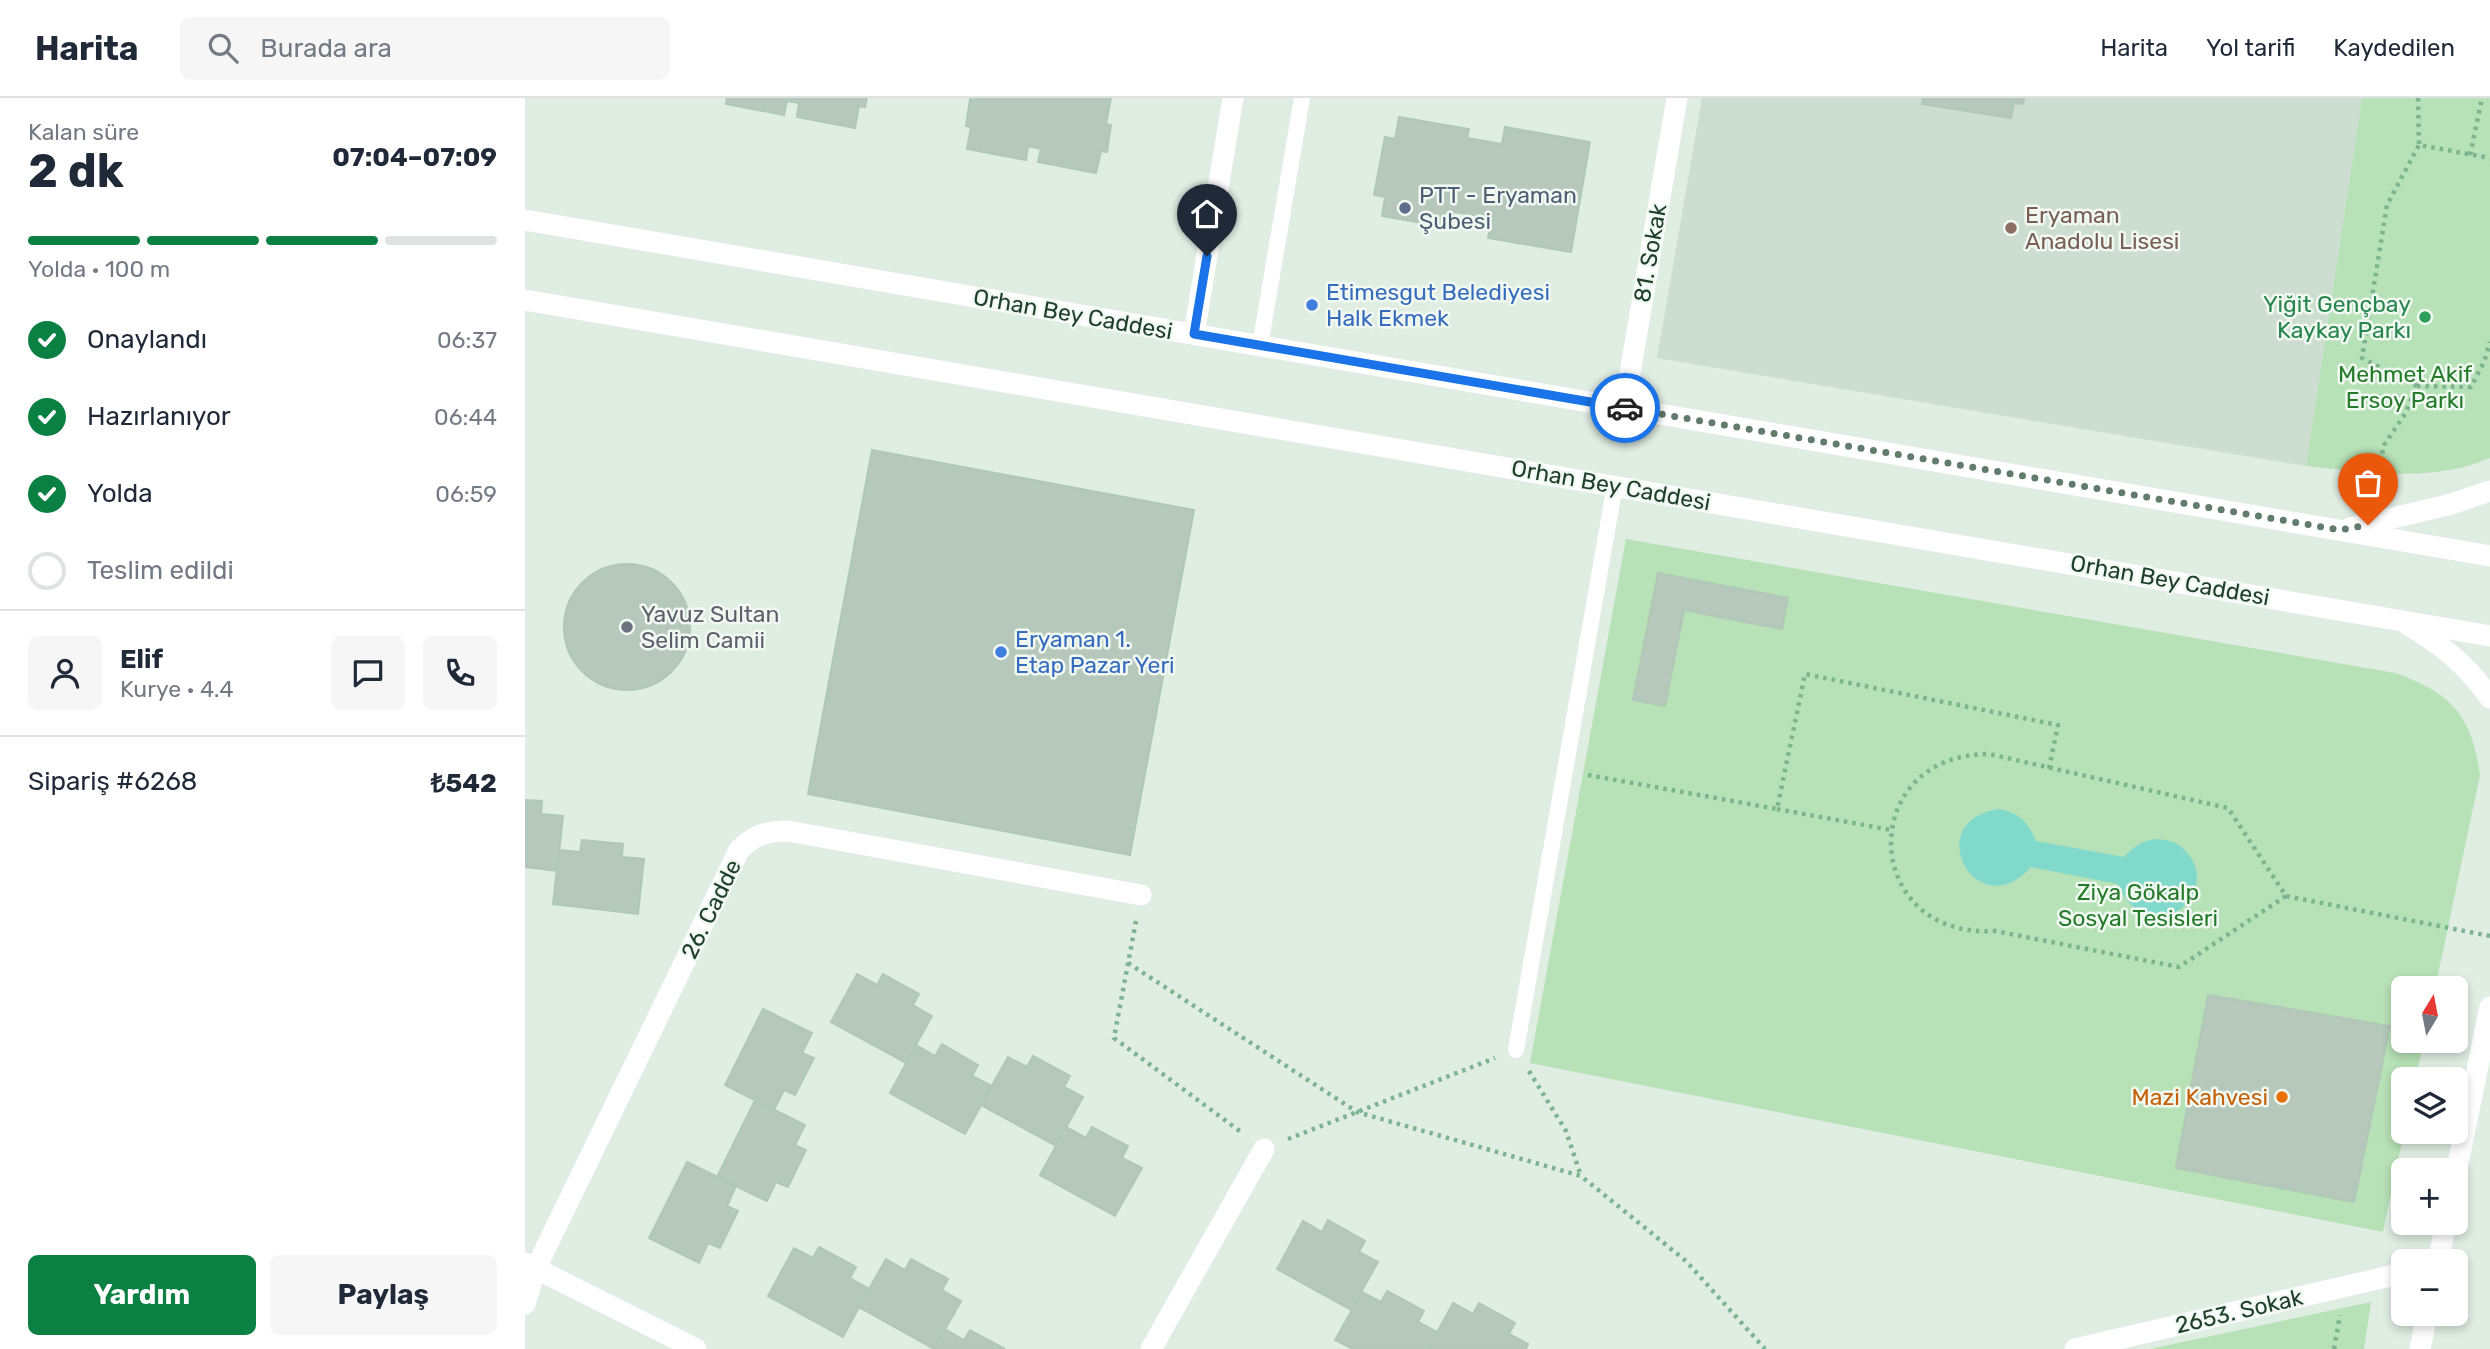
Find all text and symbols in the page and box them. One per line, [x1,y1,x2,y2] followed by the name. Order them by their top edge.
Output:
[180,17,670,80] search box
[35,29,138,68] text: Harita
[204,29,242,67] icon: search
[260,33,392,64] text: Burada ara
[2100,34,2168,62] text: Harita
[2206,34,2295,62] text: Yol tarifi
[2333,34,2455,62] text: Kaydedilen
[28,118,139,146] text: Kalan süre
[332,142,497,173] text: 07:04–07:09
[28,144,124,199] text: 2 dk
[1419,181,1577,235] place label: PTT - Eryaman Şubesi
[1177,184,1237,256] pin
[1188,195,1226,233] icon: home
[1397,200,1413,216] marker: PTT - Eryaman Şubesi
[1628,201,1672,304] street label: 81. Sokak
[2025,201,2179,255] place label: Eryaman Anadolu Lisesi
[2003,220,2019,236] marker: Eryaman Anadolu Lisesi
[28,255,170,283] text: Yolda · 100 m
[1326,278,1550,332] place label: Etimesgut Belediyesi Halk Ekmek
[971,283,1175,345] street label: Orhan Bey Caddesi
[2263,290,2411,344] place label: Yiğit Gençbay Kaykay Parkı
[1304,297,1320,313] marker: Etimesgut Belediyesi Halk Ekmek
[2417,309,2433,325] marker: Yiğit Gençbay Kaykay Parkı
[28,321,66,359] icon: check
[87,324,207,355] text: Onaylandı
[437,326,497,354] text: 06:37
[2338,360,2472,414] park label: Mehmet Akif Ersoy Parkı
[1590,373,1660,443] courier
[1606,389,1644,427] icon: car
[28,398,66,436] icon: check
[87,401,231,432] text: Hazırlanıyor
[434,403,497,431] text: 06:44
[2338,453,2398,525] pin
[1509,454,1713,516] street label: Orhan Bey Caddesi
[2349,464,2387,502] icon: bag
[28,475,66,513] icon: check
[87,478,153,509] text: Yolda
[435,480,497,508] text: 06:59
[2068,549,2272,611] street label: Orhan Bey Caddesi
[87,555,234,586] text: Teslim edildi
[641,600,779,654] place label: Yavuz Sultan Selim Camii
[619,619,635,635] marker: Yavuz Sultan Selim Camii
[1015,625,1175,679] place label: Eryaman 1. Etap Pazar Yeri
[28,636,102,710] button: person
[331,636,405,710] button: chat
[423,636,497,710] button: phone
[120,644,163,675] text: Elif
[993,644,1009,660] marker: Eryaman 1. Etap Pazar Yeri
[120,675,234,703] text: Kurye · 4.4
[28,766,197,797] text: Sipariş #6268
[431,768,497,799] text: ₺542
[675,855,747,963] street label: 26. Cadde
[2058,878,2218,932] park label: Ziya Gökalp Sosyal Tesisleri
[2391,976,2467,1054] north arrow
[2391,976,2468,1326] map controls
[2391,1067,2468,1144] button: layers
[2132,1083,2268,1111] place label: Mazi Kahvesi
[2274,1089,2290,1105] marker: Mazi Kahvesi
[2391,1158,2468,1235] button: +
[2391,1249,2468,1326] button: −
[28,1255,256,1335] button: Yardım
[270,1255,497,1335] button: Paylaş
[2173,1283,2306,1339] street label: 2653. Sokak

